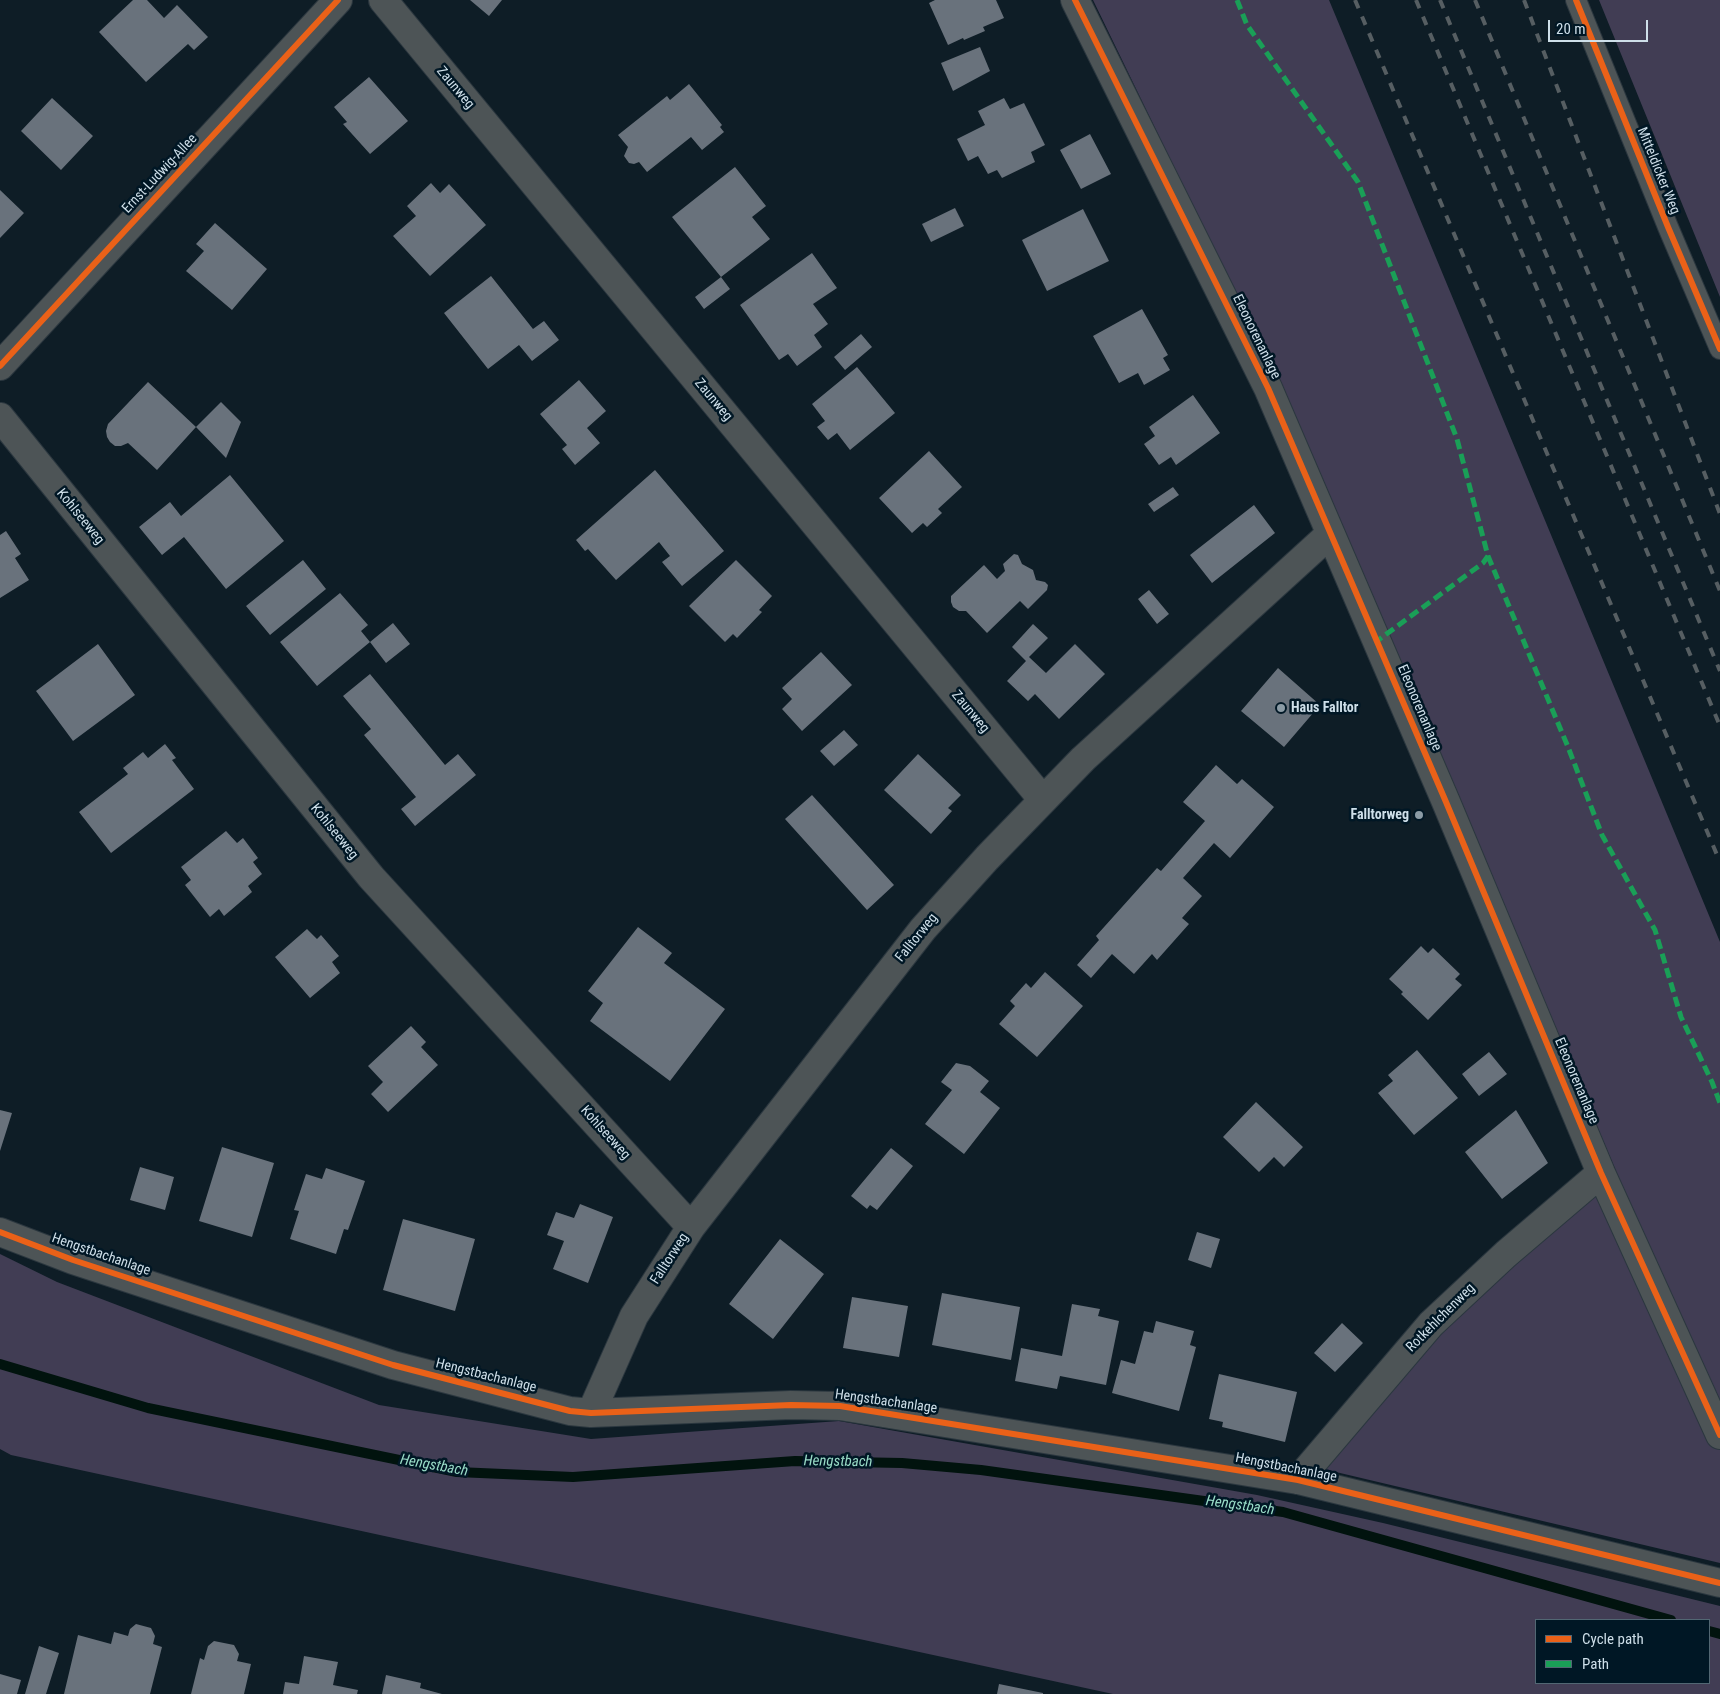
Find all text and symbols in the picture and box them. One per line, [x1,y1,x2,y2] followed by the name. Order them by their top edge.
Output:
[1550,10,1650,42] scale bar
[1556,20,1586,38] text: 20 m
[432,63,478,113] street label: Zaunweg
[1633,125,1683,217] street label: Mitteldicker Weg
[119,131,201,217] street label: Ernst-Ludwig-Allee
[1228,292,1284,382] street label: Eleonorenanlage
[690,375,736,425] street label: Zaunweg
[53,486,107,548] street label: Kohlseeweg
[1393,662,1445,754] street label: Eleonorenanlage
[947,687,993,737] street label: Zaunweg
[1291,700,1358,716] place label: Haus Falltor
[1275,702,1287,714] marker: Haus Falltor
[307,801,361,863] street label: Kohlseeweg
[1350,807,1409,823] place label: Falltorweg
[1413,809,1425,821] marker: Falltorweg
[892,910,942,966] street label: Falltorweg
[1550,1035,1602,1127] street label: Eleonorenanlage
[576,1103,634,1163] street label: Kohlseeweg
[49,1230,153,1280] street label: Hengstbachanlage
[647,1230,693,1288] street label: Falltorweg
[1403,1280,1479,1356] street label: Rotkehlchenweg
[434,1355,538,1397] street label: Hengstbachanlage
[834,1387,938,1417] street label: Hengstbachanlage
[1234,1450,1338,1486] street label: Hengstbachanlage
[399,1451,469,1481] water label: Hengstbach
[803,1452,873,1472] water label: Hengstbach
[1205,1492,1275,1520] water label: Hengstbach
[1535,1619,1710,1684] legend
[1582,1630,1644,1648] text: Cycle path
[1582,1655,1609,1673] text: Path

